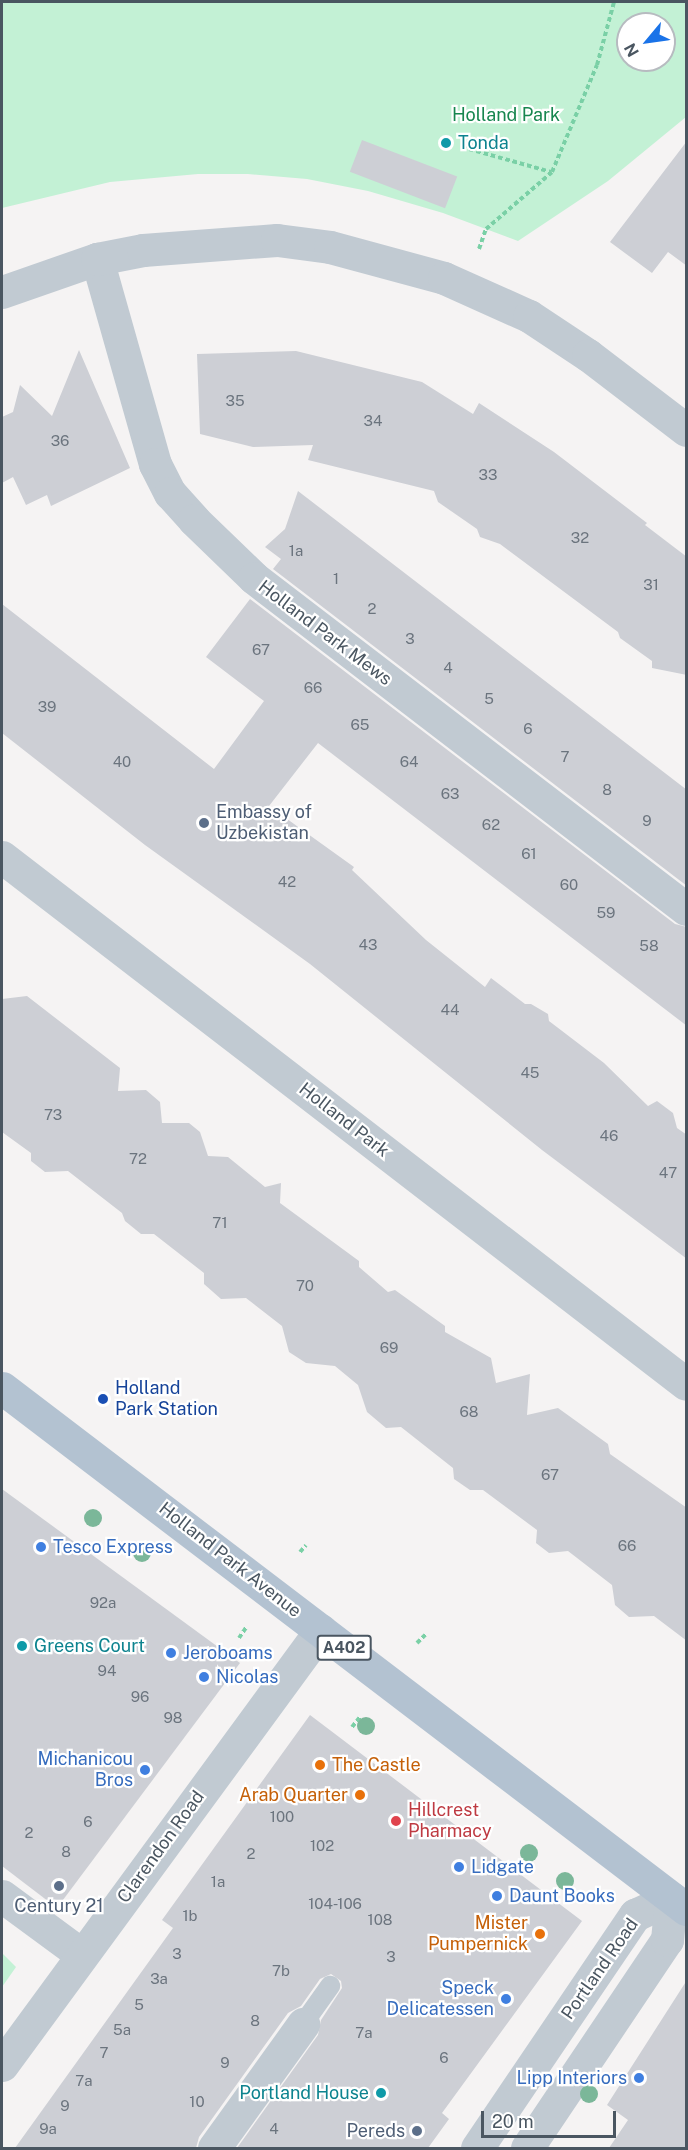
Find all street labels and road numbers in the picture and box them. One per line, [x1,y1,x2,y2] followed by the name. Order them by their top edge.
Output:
[254,576,396,690] street label: Holland Park Mews
[295,1078,393,1162] street label: Holland Park
[155,1498,305,1622] street label: Holland Park Avenue
[316,1635,372,1661] road number: A402
[113,1787,209,1907] street label: Clarendon Road
[557,1914,643,2024] street label: Portland Road

